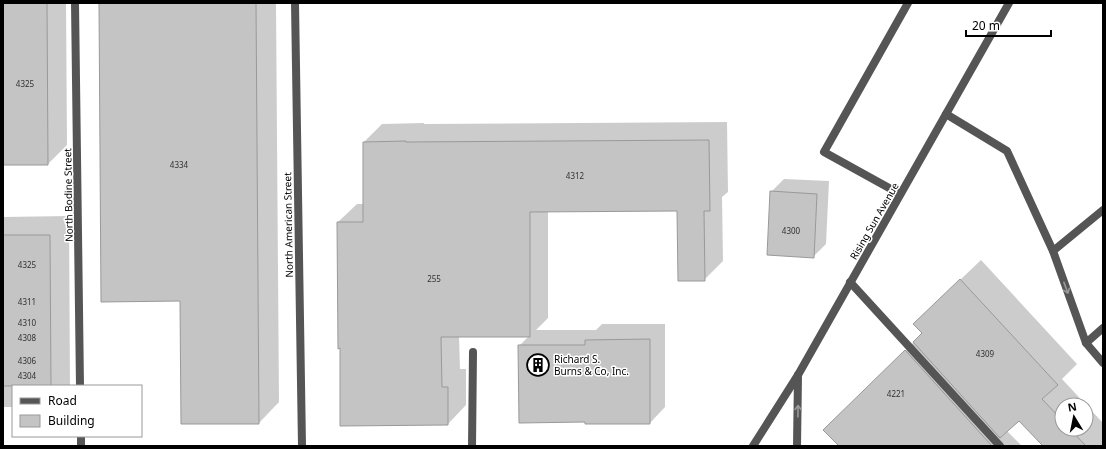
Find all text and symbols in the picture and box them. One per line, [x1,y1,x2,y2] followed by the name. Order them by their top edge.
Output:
[966,12,1051,38] scale bar
[972,17,1000,34] text: 20 m
[16,78,35,89] house number: 4325
[60,148,76,242] street label: North Bodine Street
[170,159,189,170] house number: 4334
[566,170,585,181] house number: 4312
[280,172,296,278] street label: North American Street
[846,180,902,262] street label: Rising Sun Avenue
[782,225,801,236] house number: 4300
[18,259,37,270] house number: 4325
[427,273,441,284] house number: 255
[1063,281,1071,293] one-way arrow
[18,296,36,307] house number: 4311
[18,317,37,328] house number: 4310
[18,332,37,343] house number: 4308
[976,348,995,359] house number: 4309
[525,352,551,378] building icon: Richard S. Burns & Co, Inc.
[554,352,629,378] place label: Richard S. Burns & Co, Inc.
[18,355,37,366] house number: 4306
[18,370,37,381] house number: 4304
[12,385,142,437] legend
[887,388,905,399] house number: 4221
[48,392,77,409] text: Road
[1054,397,1094,437] north arrow
[1066,398,1078,415] text: N
[794,405,802,418] one-way arrow
[48,412,95,429] text: Building

